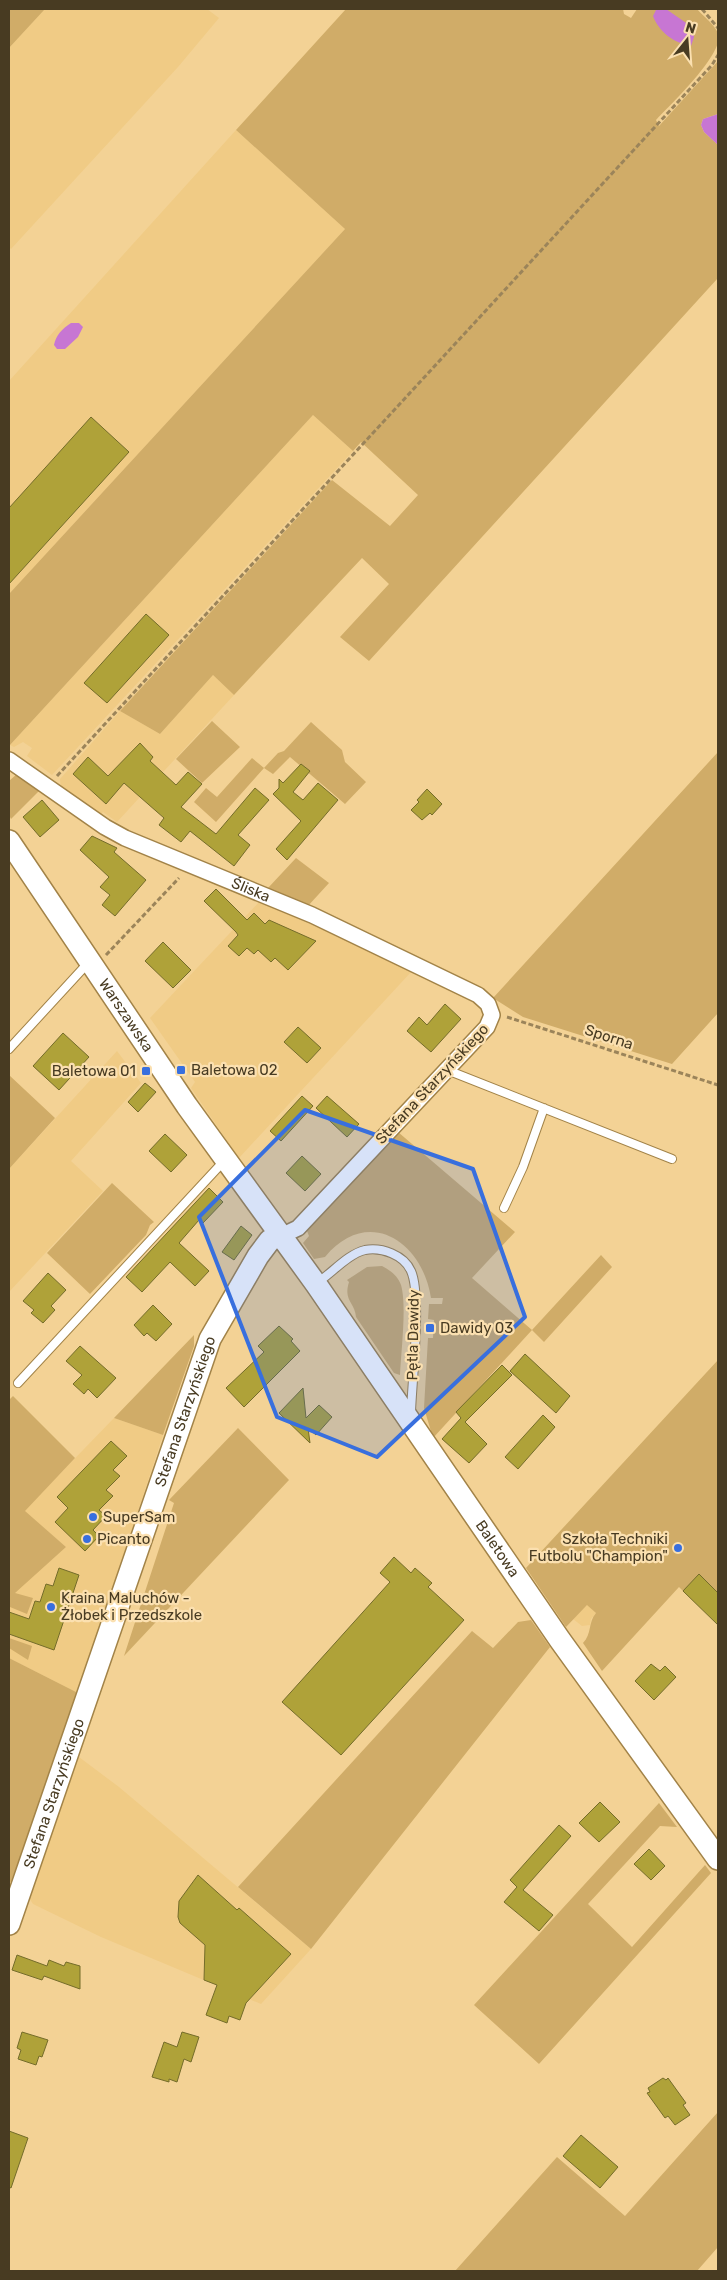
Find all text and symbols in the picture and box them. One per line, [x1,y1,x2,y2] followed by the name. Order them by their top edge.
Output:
[662,15,712,65] north arrow
[683,18,698,38] text: N
[229,874,273,906] street label: Śliska
[95,975,157,1055] street label: Warszawska
[372,1020,492,1148] street label: Stefana Starzyńskiego
[582,1021,636,1053] street label: Sporna
[191,1061,278,1079] place label: Baletowa 02
[52,1062,136,1080] place label: Baletowa 01
[175,1064,187,1076] marker: Baletowa 02
[140,1065,152,1077] marker: Baletowa 01
[403,1289,423,1381] street label: Pętla Dawidy
[440,1319,513,1337] place label: Dawidy 03
[424,1322,436,1334] marker: Dawidy 03
[151,1334,219,1489] street label: Stefana Starzyńskiego
[103,1508,175,1526] place label: SuperSam
[87,1511,99,1523] marker: SuperSam
[472,1517,523,1581] street label: Baletowa
[97,1530,150,1548] place label: Picanto
[529,1530,668,1565] place label: Szkoła Techniki Futbolu "Champion"
[81,1533,93,1545] marker: Picanto
[672,1542,684,1554] marker: Szkoła Techniki Futbolu "Champion"
[61,1589,202,1624] place label: Kraina Maluchów - Żłobek i Przedszkole
[45,1601,57,1613] marker: Kraina Maluchów - Żłobek i Przedszkole
[20,1716,88,1871] street label: Stefana Starzyńskiego

